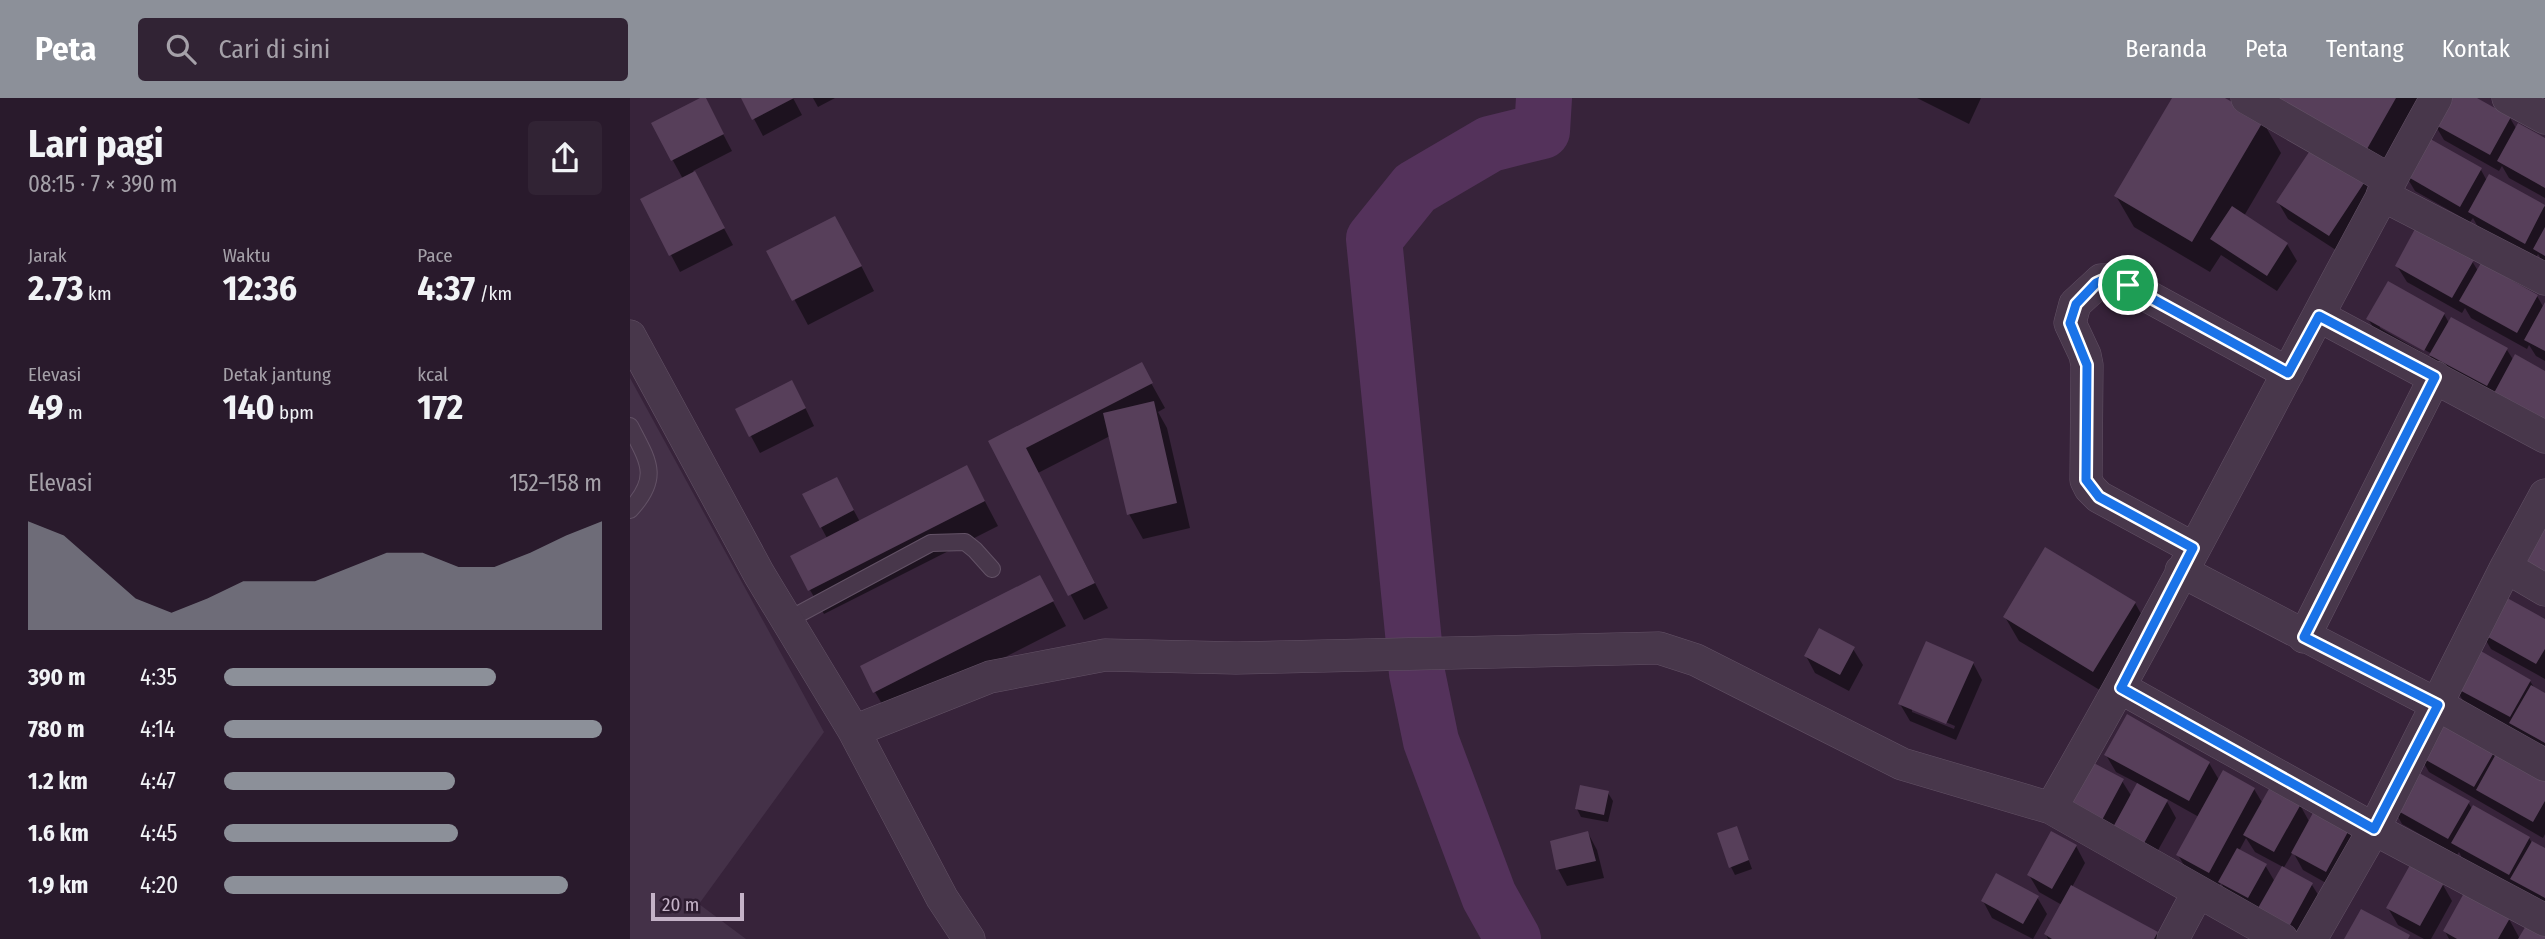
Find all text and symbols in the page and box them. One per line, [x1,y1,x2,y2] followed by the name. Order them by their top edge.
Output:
[138,18,628,81] search box
[35,29,96,69] text: Peta
[162,30,200,68] icon: search
[218,34,330,65] text: Cari di sini
[2125,35,2207,63] text: Beranda
[2245,35,2288,63] text: Peta
[2326,35,2404,63] text: Tentang
[2442,35,2510,63] text: Kontak
[28,121,164,167] text: Lari pagi
[528,121,602,195] button: share
[28,170,178,198] text: 08:15 · 7 × 390 m
[28,244,67,267] text: Jarak
[223,244,271,267] text: Waktu
[417,244,453,267] text: Pace
[2098,255,2158,315] pin
[2109,266,2147,304] icon: arrive
[28,267,84,309] text: 2.73
[223,267,297,309] text: 12:36
[417,267,475,309] text: 4:37
[84,282,112,305] text: km
[475,282,512,305] text: /km
[28,363,81,386] text: Elevasi
[223,363,331,386] text: Detak jantung
[417,363,448,386] text: kcal
[28,386,63,428] text: 49
[223,386,275,428] text: 140
[417,386,463,428] text: 172
[63,401,83,424] text: m
[275,401,314,424] text: bpm
[28,469,93,497] text: Elevasi
[509,469,602,497] text: 152–158 m
[28,663,85,691] text: 390 m
[140,663,177,691] text: 4:35
[28,715,85,743] text: 780 m
[140,715,175,743] text: 4:14
[28,767,88,795] text: 1.2 km
[140,767,176,795] text: 4:47
[28,819,89,847] text: 1.6 km
[140,819,177,847] text: 4:45
[28,871,88,899] text: 1.9 km
[140,871,178,899] text: 4:20
[651,890,744,922] scale bar
[662,893,699,916] text: 20 m

